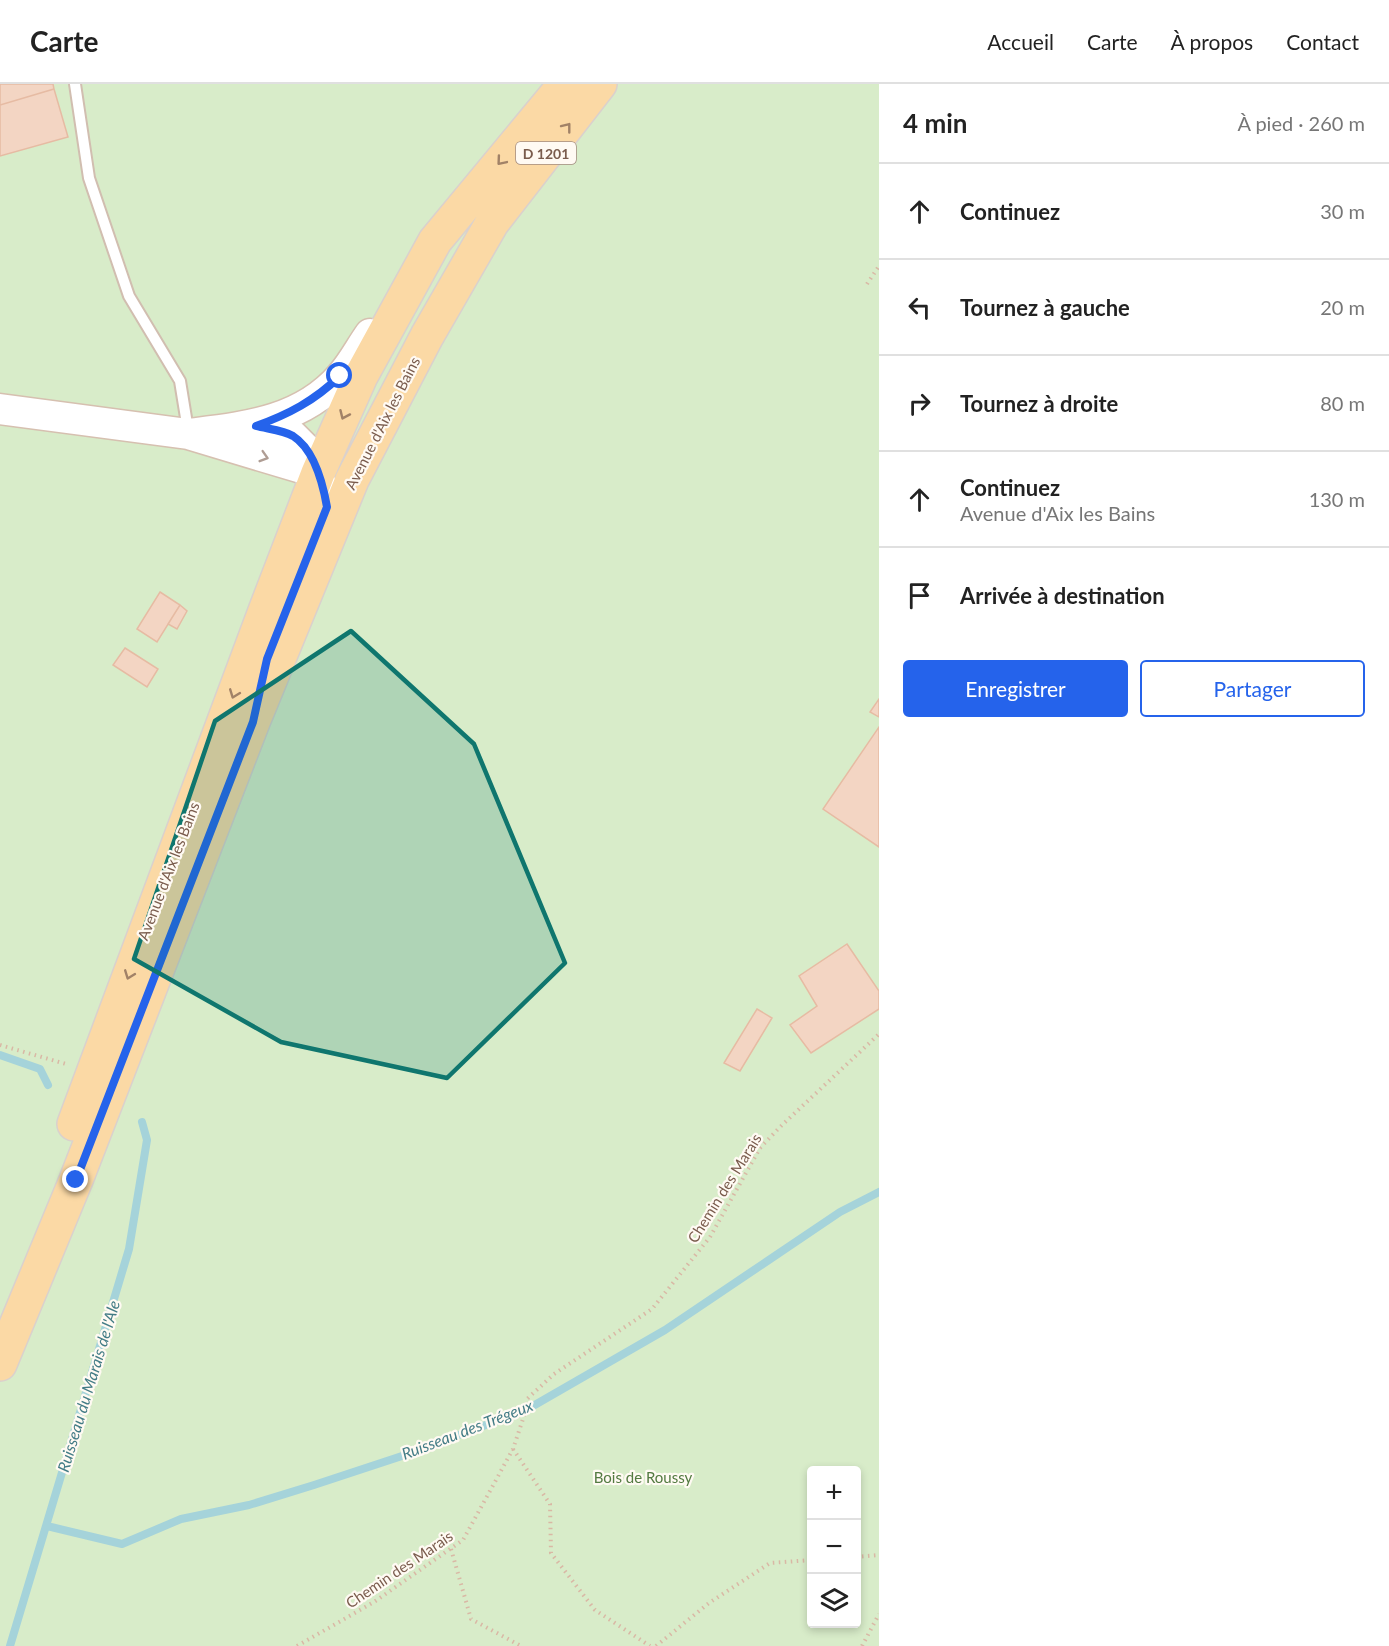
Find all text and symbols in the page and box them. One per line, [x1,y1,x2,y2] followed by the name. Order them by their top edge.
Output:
[30,24,98,58] text: Carte
[987,29,1054,54] text: Accueil
[1087,29,1138,54] text: Carte
[1171,29,1253,54] text: À propos
[1286,29,1359,54] text: Contact
[903,107,967,139] text: 4 min
[1237,111,1365,135] text: À pied · 260 m
[559,122,570,133] one-way arrow
[516,142,576,164] road number: D 1201
[497,154,508,165] one-way arrow
[903,195,936,228] icon: ahead
[960,198,1060,225] text: Continuez
[1320,199,1365,223] text: 30 m
[903,291,936,324] icon: left
[960,294,1130,321] text: Tournez à gauche
[1320,295,1365,319] text: 20 m
[341,354,423,492] street label: Avenue d'Aix les Bains
[326,362,352,388] route start
[903,387,936,420] icon: right
[960,390,1118,417] text: Tournez à droite
[1320,391,1365,415] text: 80 m
[339,409,351,420] one-way arrow
[258,450,269,462] one-way arrow
[960,474,1060,501] text: Continuez
[903,483,936,516] icon: ahead
[1309,487,1365,511] text: 130 m
[960,501,1155,525] text: Avenue d'Aix les Bains
[903,579,936,612] icon: arrive
[960,582,1165,609] text: Arrivée à destination
[903,660,1128,717] button: Enregistrer
[1140,660,1365,717] button: Partager
[229,688,241,699] one-way arrow
[133,799,203,943] street label: Avenue d'Aix les Bains
[123,969,136,980] one-way arrow
[683,1130,765,1246] street label: Chemin des Marais
[62,1166,88,1192] route end
[53,1298,123,1474] water label: Ruisseau du Marais de l'Ale
[399,1395,536,1463] water label: Ruisseau des Trégeux
[807,1466,861,1628] map controls
[807,1466,861,1520] button: +
[594,1468,693,1486] park label: Bois de Roussy
[807,1520,861,1574] button: −
[342,1527,456,1611] street label: Chemin des Marais
[807,1574,861,1628] button: layers

